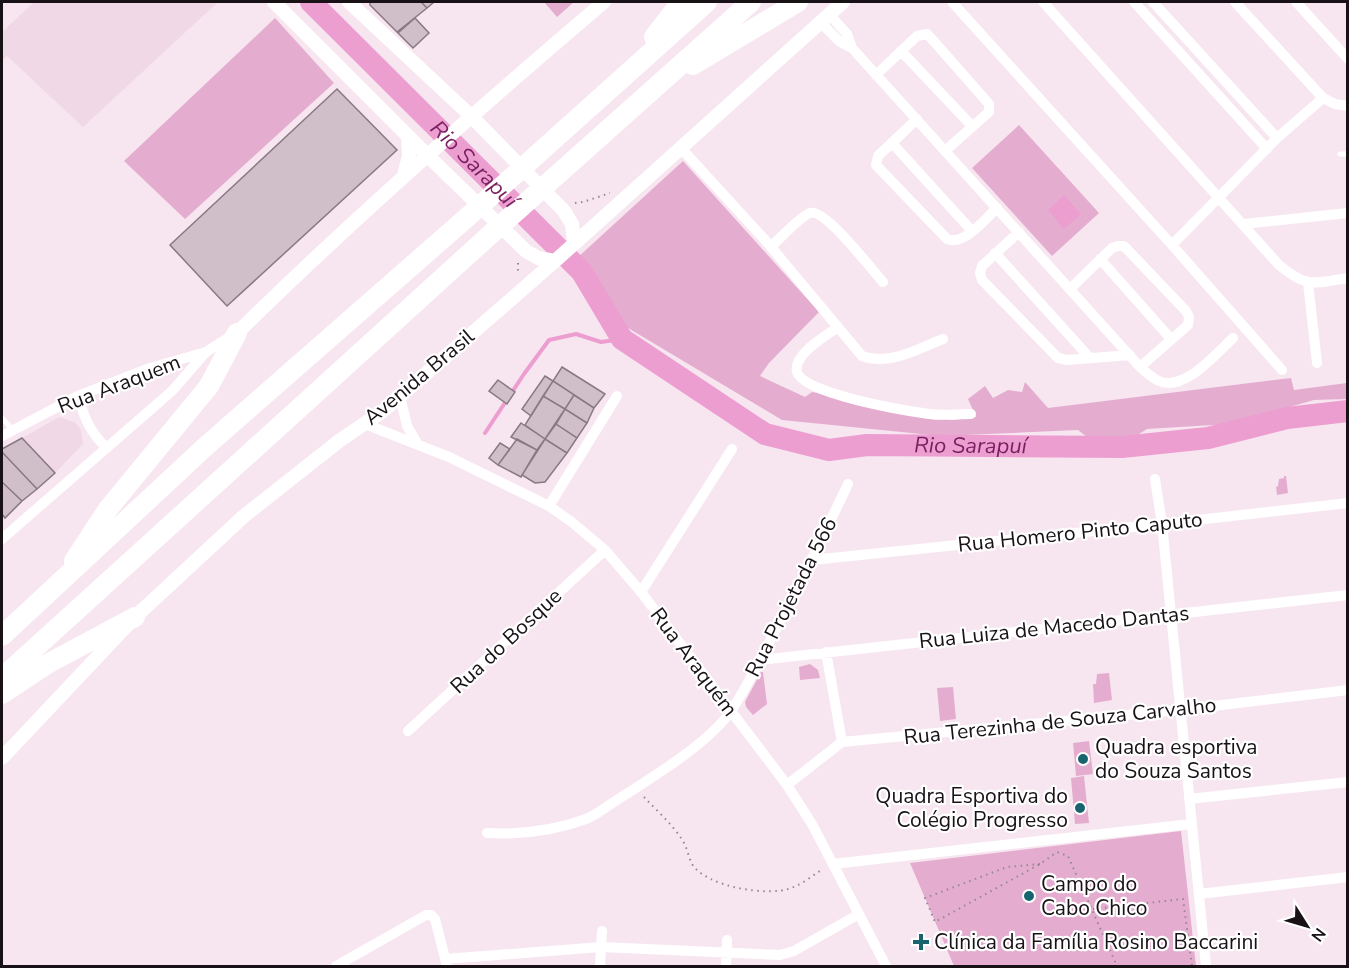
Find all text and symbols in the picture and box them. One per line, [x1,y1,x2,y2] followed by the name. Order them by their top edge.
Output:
[423,114,526,217] water label: Rio Sarapuí
[358,322,481,431] street label: Avenida Brasil
[54,348,184,420] street label: Rua Araquem
[914,430,1030,461] water label: Rio Sarapuí
[956,505,1204,559] street label: Rua Homero Pinto Caputo
[739,512,843,682] street label: Rua Projetada 566
[444,582,568,700] street label: Rua do Bosque
[918,599,1190,655] street label: Rua Luiza de Macedo Dantas
[644,602,744,722] street label: Rua Araquém
[902,691,1218,751] street label: Rua Terezinha de Souza Carvalho
[1095,733,1257,785] place label: Quadra esportiva do Souza Santos
[1076,752,1090,766] marker: Quadra esportiva do Souza Santos
[875,782,1068,834] place label: Quadra Esportiva do Colégio Progresso
[1073,801,1087,815] marker: Quadra Esportiva do Colégio Progresso
[1041,870,1147,922] place label: Campo do Cabo Chico
[1022,889,1036,903] marker: Campo do Cabo Chico
[1277,896,1337,956] north arrow
[1306,923,1331,946] text: N
[934,928,1258,956] place label: Clínica da Família Rosino Baccarini
[912,933,930,951] marker: Clínica da Família Rosino Baccarini

